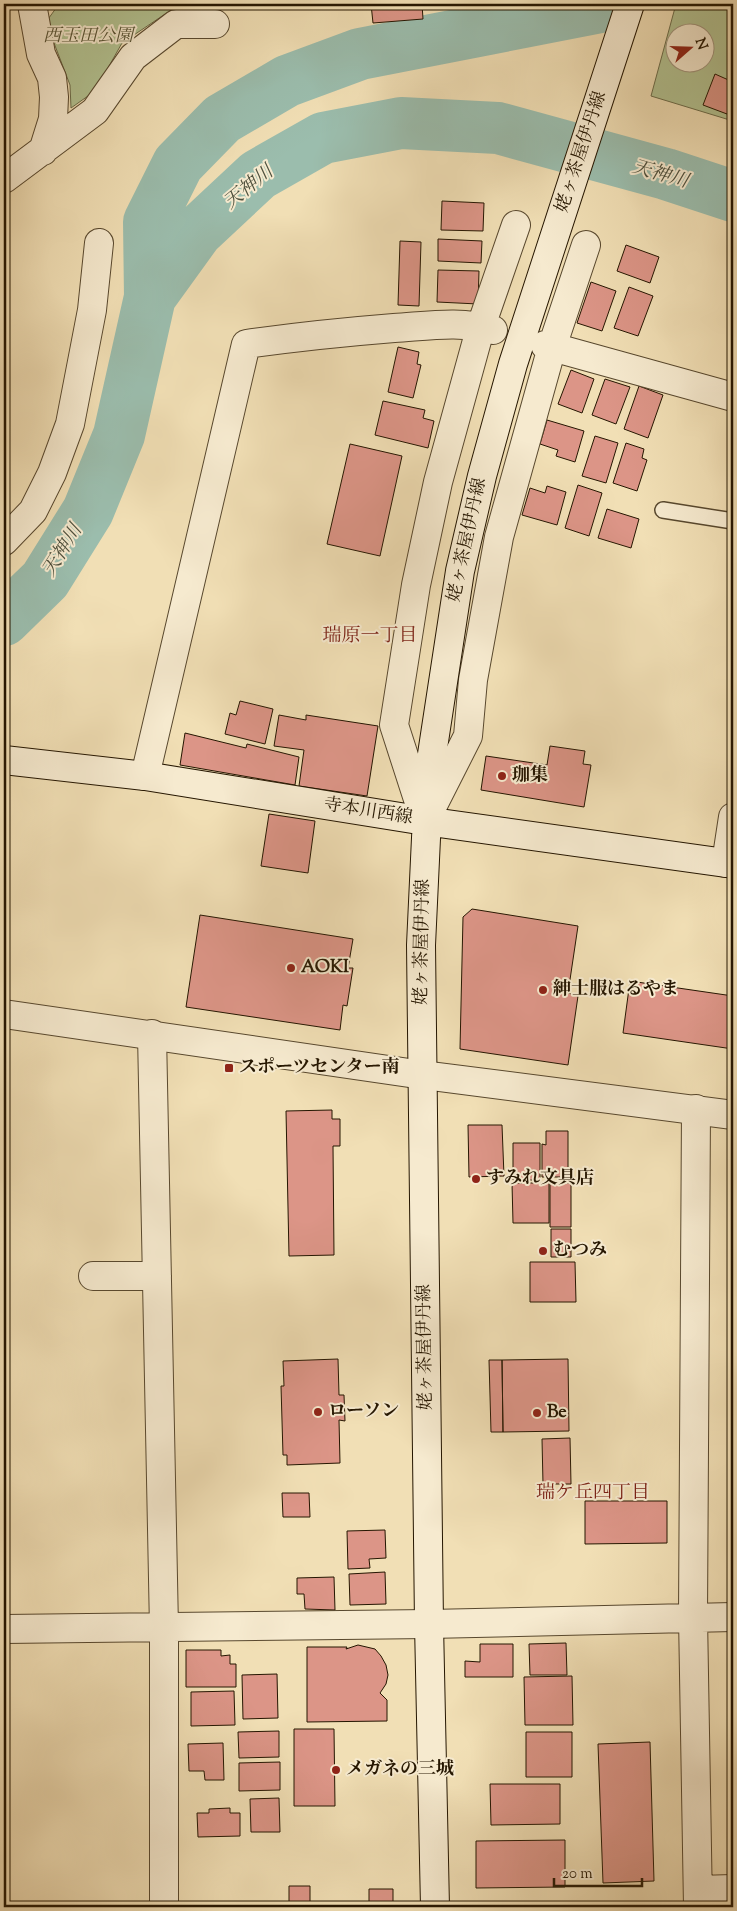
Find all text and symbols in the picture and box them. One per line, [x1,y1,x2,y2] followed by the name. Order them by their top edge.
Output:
[664,22,714,72] north arrow
[43,24,136,50] park label: 西玉田公園
[689,36,712,53] text: N
[550,88,614,216] street label: 姥ヶ茶屋伊丹線
[629,154,693,196] water label: 天神川
[218,158,281,216] water label: 天神川
[442,476,494,604] street label: 姥ヶ茶屋伊丹線
[36,518,91,582] water label: 天神川
[322,623,418,650] district label: 瑞原一丁目
[512,763,548,789] place label: 珈集
[496,770,508,782] marker: 珈集
[322,792,414,832] street label: 寺本川西線
[409,879,437,1005] street label: 姥ヶ茶屋伊丹線
[301,955,349,981] place label: AOKI
[285,962,297,974] marker: AOKI
[553,977,679,1003] place label: 紳士服はるやま
[537,984,549,996] marker: 紳士服はるやま
[239,1055,400,1081] place label: スポーツセンター南
[223,1062,235,1074] marker: スポーツセンター南
[486,1166,594,1192] place label: すみれ文具店
[470,1173,482,1185] marker: すみれ文具店
[553,1238,607,1264] place label: むつみ
[537,1245,549,1257] marker: むつみ
[412,1284,440,1410] street label: 姥ヶ茶屋伊丹線
[328,1399,399,1425] place label: ローソン
[547,1400,567,1426] place label: Be
[312,1406,324,1418] marker: ローソン
[531,1407,543,1419] marker: Be
[536,1480,650,1507] district label: 瑞ケ丘四丁目
[346,1757,454,1783] place label: メガネの三城
[330,1764,342,1776] marker: メガネの三城
[554,1856,642,1888] scale bar
[562,1864,593,1885] text: 20 m

